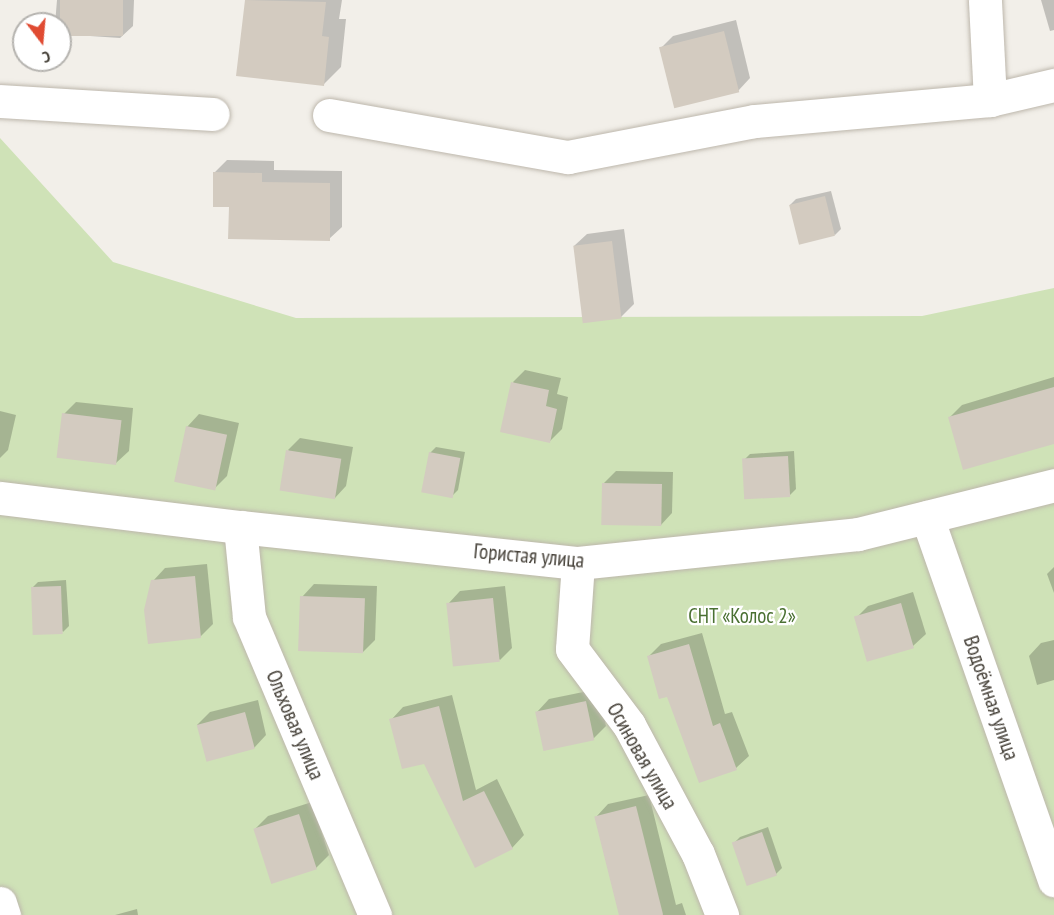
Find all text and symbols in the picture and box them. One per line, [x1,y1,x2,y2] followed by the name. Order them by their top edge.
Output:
[12,12,72,72] north arrow
[40,47,53,68] text: С
[473,539,585,573] street label: Гористая улица
[688,603,796,629] park label: СНТ «Колос 2»
[958,632,1024,764] street label: Водоёмная улица
[261,666,329,784] street label: Ольховая улица
[601,698,683,814] street label: Осиновая улица

